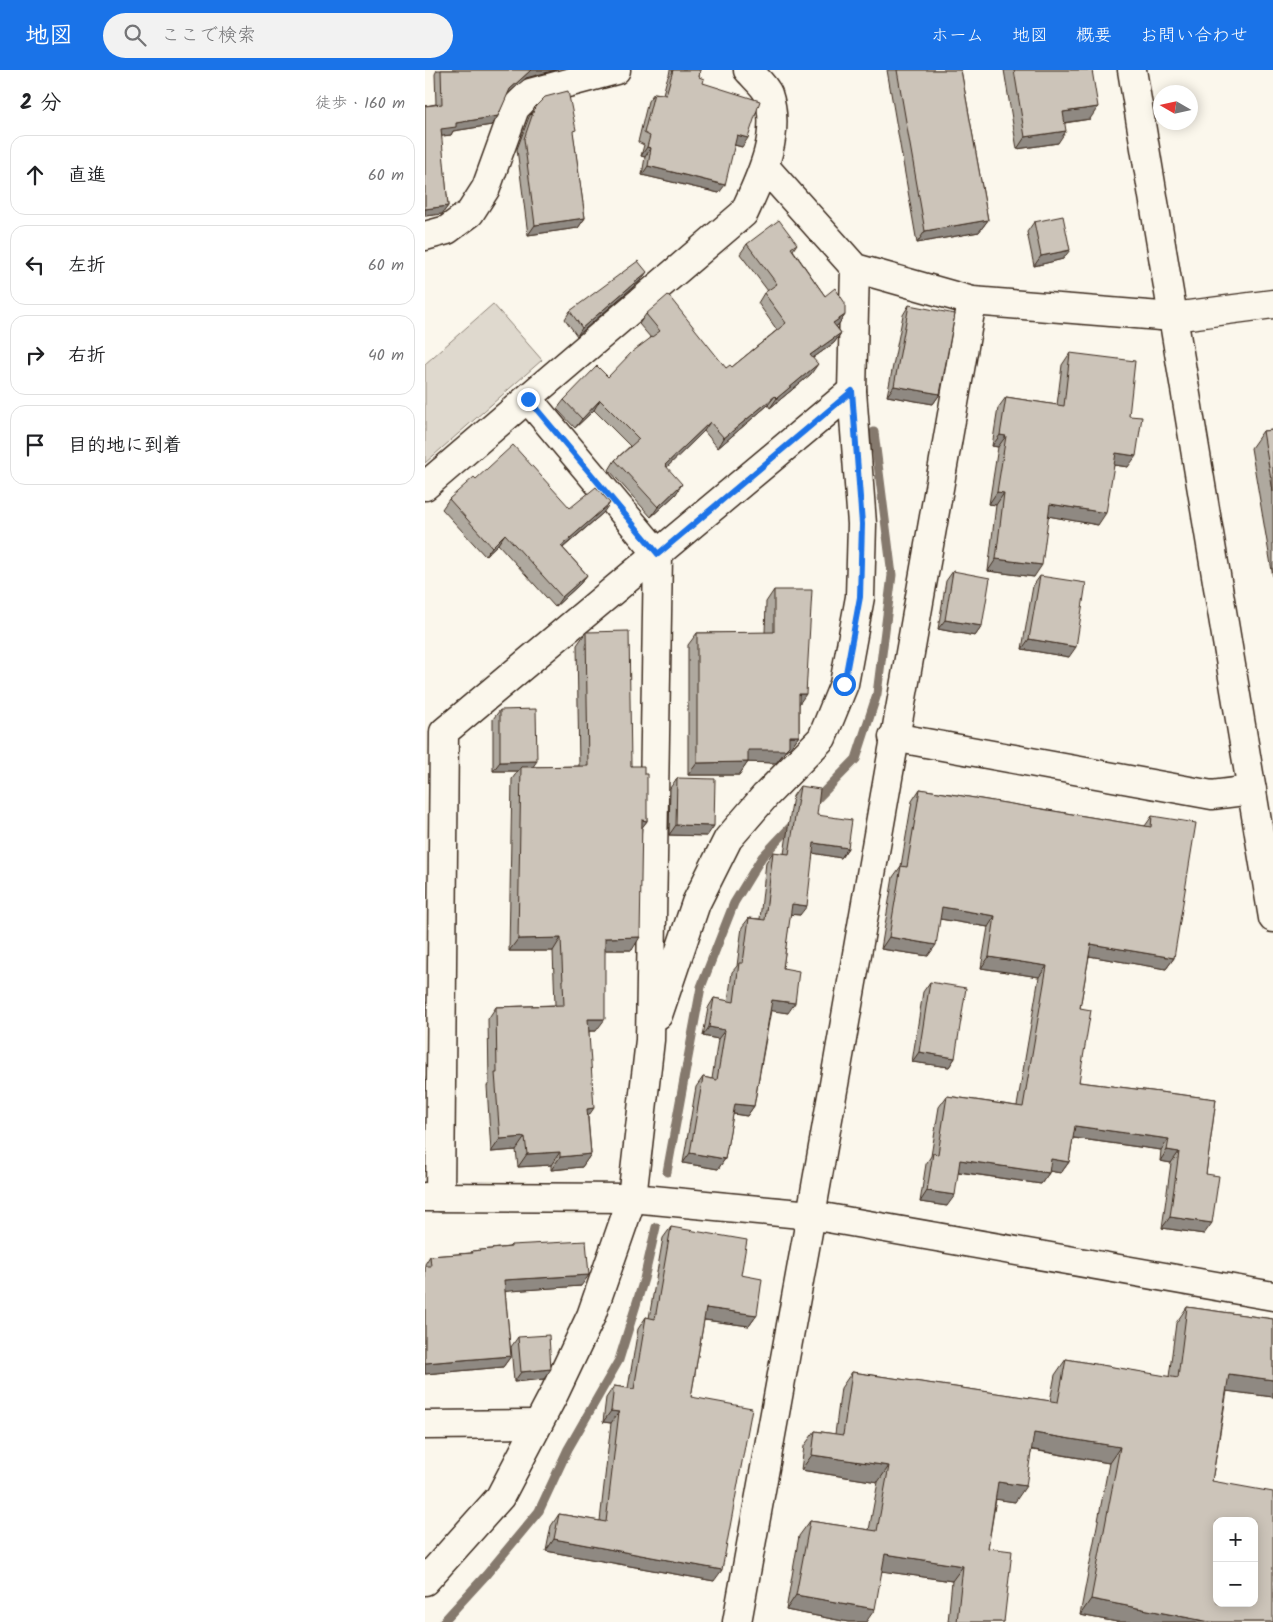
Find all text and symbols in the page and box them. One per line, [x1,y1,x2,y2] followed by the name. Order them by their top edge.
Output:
[103,13,453,58] search box
[25,17,73,56] text: 地図
[121,21,149,49] icon: search
[161,21,256,51] text: ここで検索
[931,22,984,51] text: ホーム
[1012,22,1048,51] text: 地図
[1076,22,1112,51] text: 概要
[1140,22,1248,51] text: お問い合わせ
[1153,85,1198,130] north arrow
[20,87,61,120] text: 2 分
[315,91,405,116] text: 徒歩 · 160 m
[21,161,49,189] icon: ahead
[68,161,106,191] text: 直進
[368,163,404,188] text: 60 m
[21,251,49,279] icon: left
[68,251,106,281] text: 左折
[368,253,404,278] text: 60 m
[21,341,49,369] icon: right
[68,341,106,371] text: 右折
[368,343,404,368] text: 40 m
[517,388,540,411] route end
[21,431,49,459] icon: arrive
[68,431,182,461] text: 目的地に到着
[833,673,856,696] route start
[1213,1517,1258,1607] map controls
[1213,1517,1258,1562] button: +
[1213,1562,1258,1607] button: −

